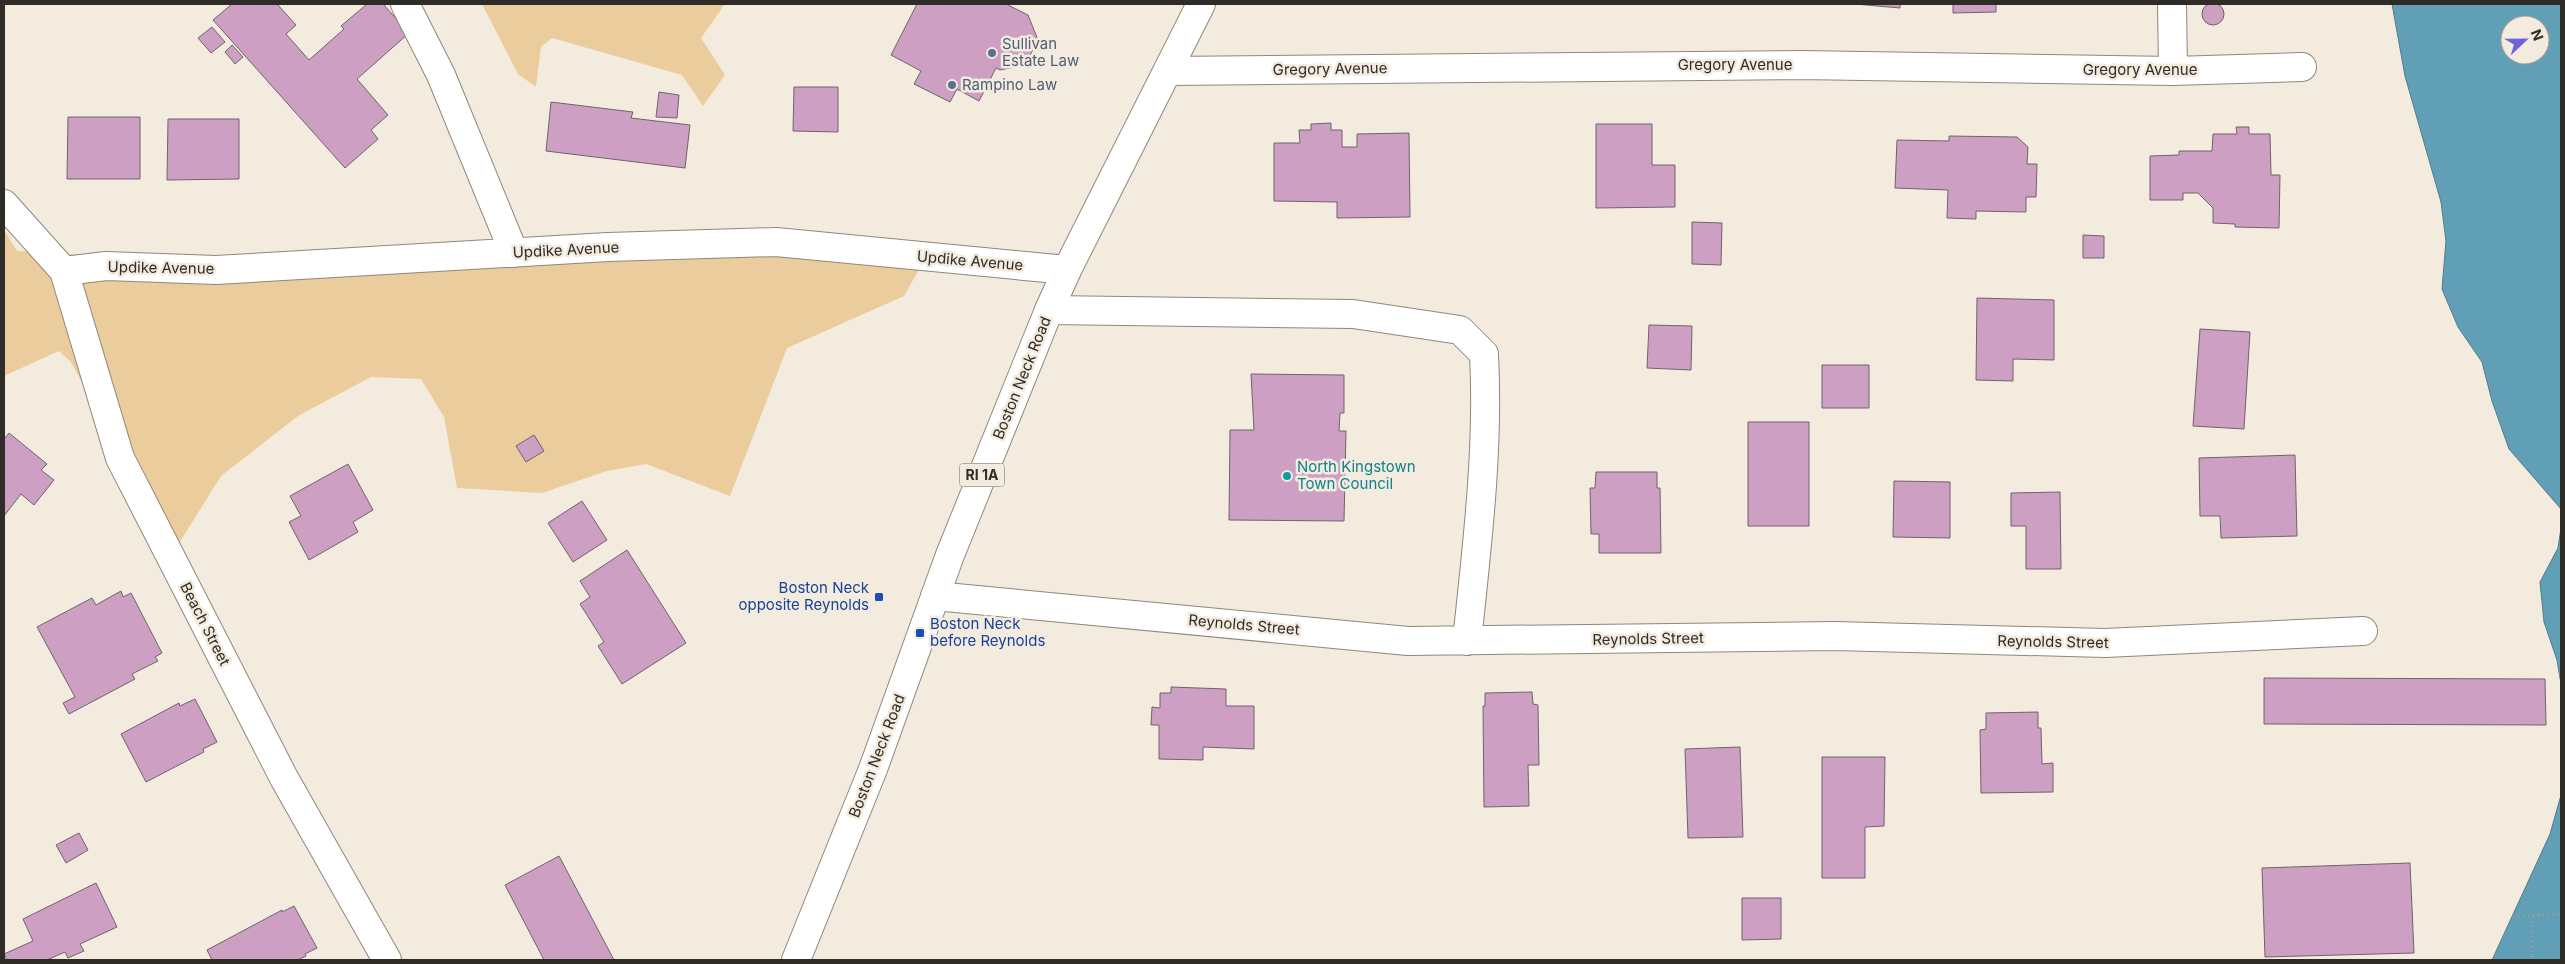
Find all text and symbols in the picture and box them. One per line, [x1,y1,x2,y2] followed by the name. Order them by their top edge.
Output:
[2500,15,2550,65] north arrow
[2528,27,2547,43] text: N
[1002,34,1079,70] place label: Sullivan Estate Law
[986,47,998,59] marker: Sullivan Estate Law
[1678,55,1792,74] street label: Gregory Avenue
[1272,58,1388,79] street label: Gregory Avenue
[2083,60,2197,79] street label: Gregory Avenue
[962,75,1057,94] place label: Rampino Law
[946,79,958,91] marker: Rampino Law
[512,237,620,262] street label: Updike Avenue
[916,246,1024,275] street label: Updike Avenue
[107,257,215,278] street label: Updike Avenue
[988,314,1055,442] street label: Boston Neck Road
[1297,457,1416,493] place label: North Kingstown Town Council
[960,464,1004,486] road number: RI 1A
[1281,470,1293,482] marker: North Kingstown Town Council
[738,578,870,614] place label: Boston Neck opposite Reynolds
[176,579,235,669] street label: Beach Street
[873,591,885,603] marker: Boston Neck opposite Reynolds
[1188,610,1300,639] street label: Reynolds Street
[930,614,1045,650] place label: Boston Neck before Reynolds
[914,627,926,639] marker: Boston Neck before Reynolds
[1592,628,1704,649] street label: Reynolds Street
[1997,631,2109,652] street label: Reynolds Street
[844,691,909,820] street label: Boston Neck Road

